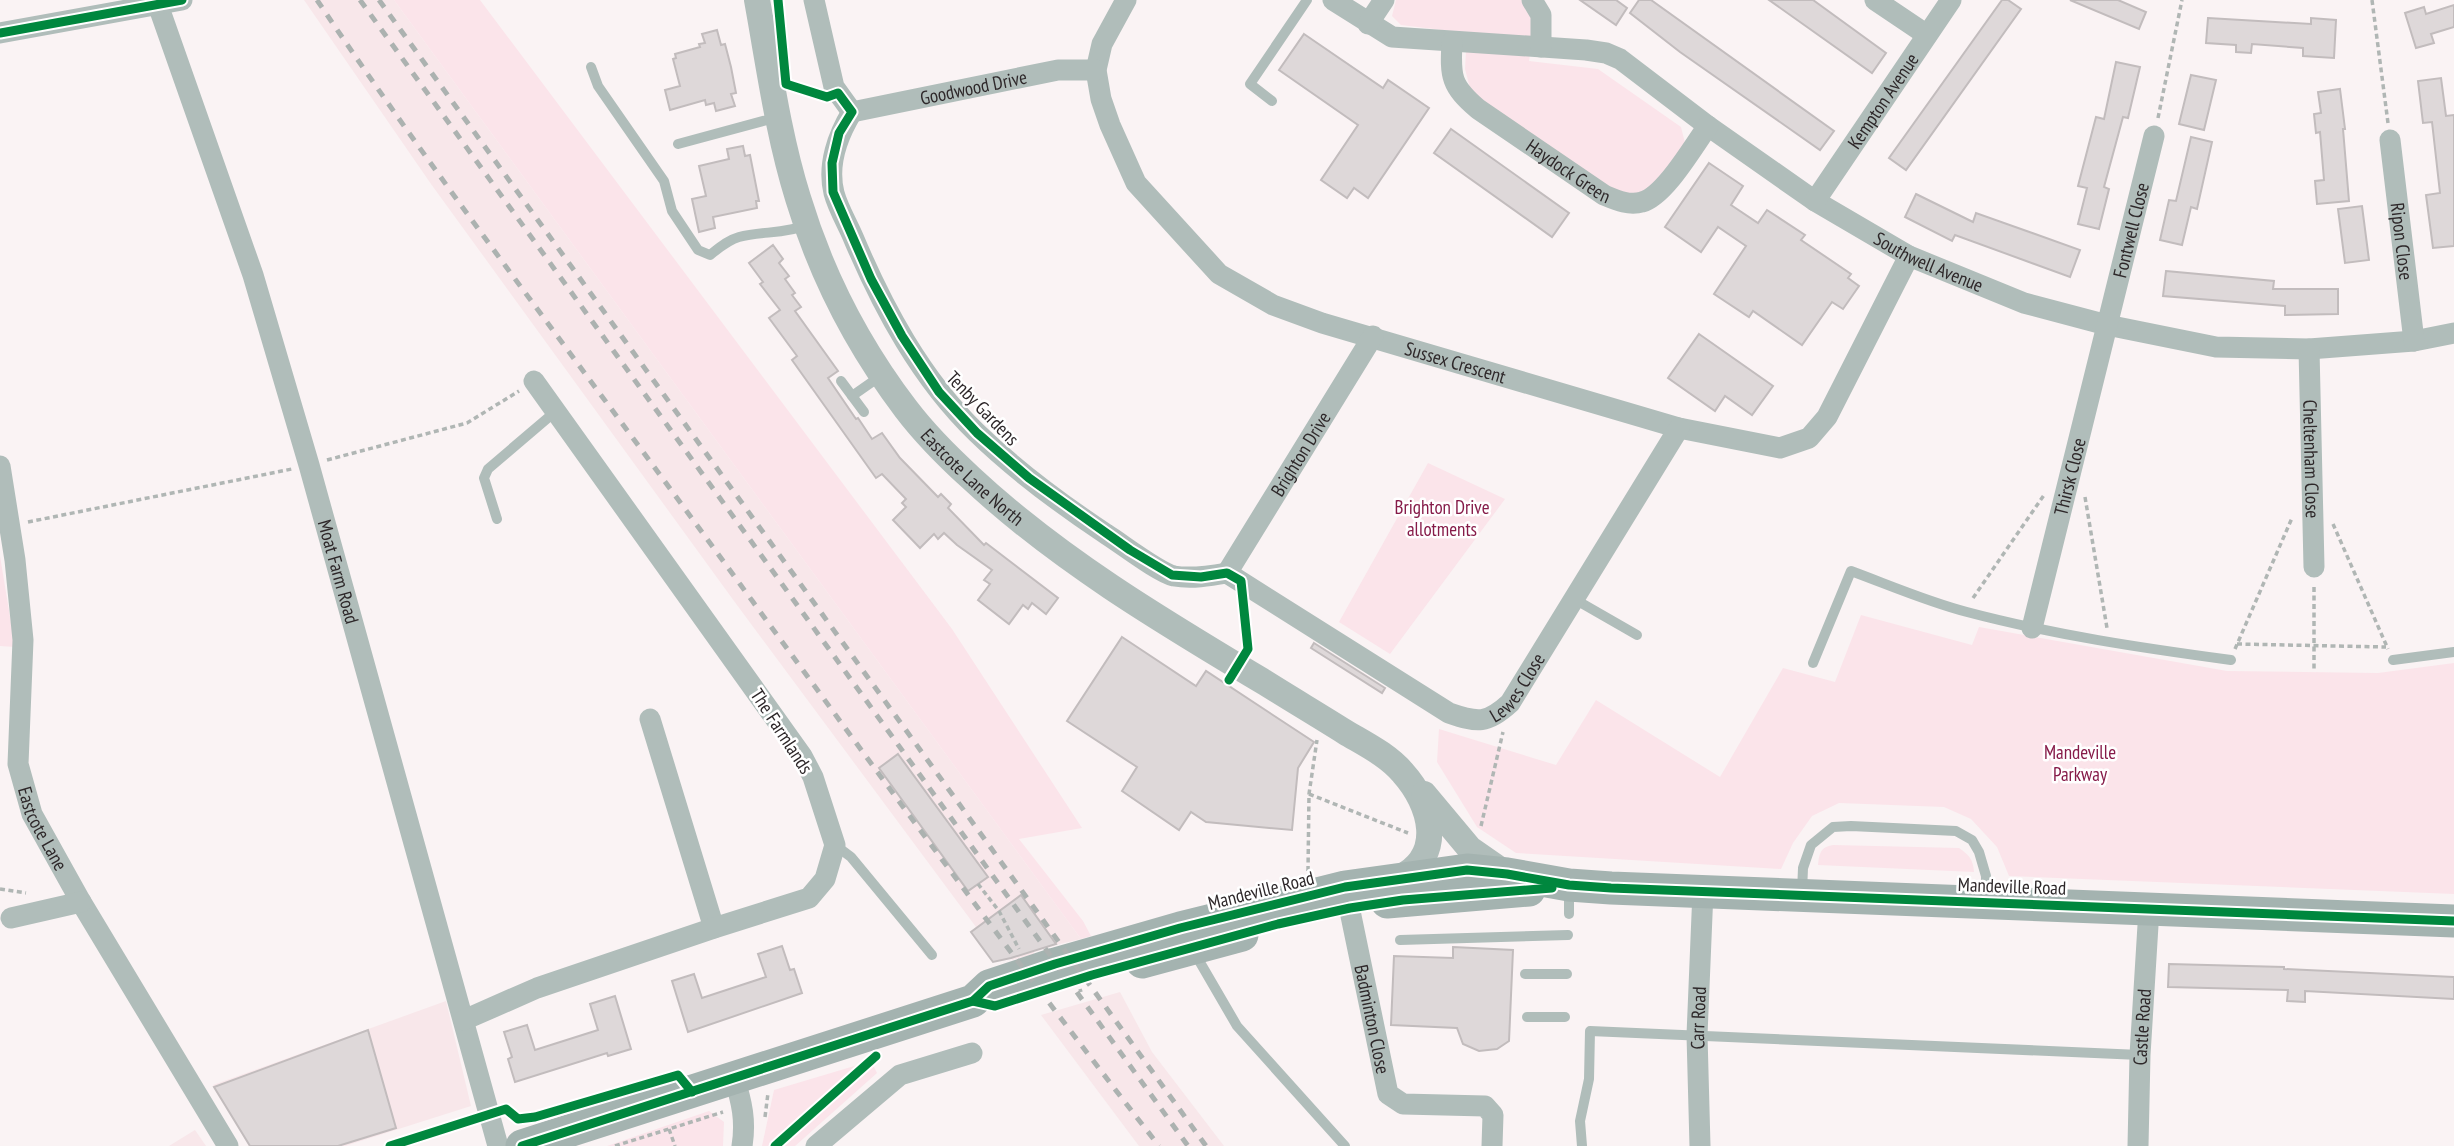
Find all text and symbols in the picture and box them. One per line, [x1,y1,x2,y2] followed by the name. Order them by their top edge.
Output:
[1842,48,1924,153] street label: Kempton Avenue
[918,65,1029,110] street label: Goodwood Drive
[1522,133,1614,208] street label: Haydock Green
[2107,180,2154,280] street label: Fontwell Close
[2386,201,2419,281] street label: Ripon Close
[1870,226,1987,297] street label: Southwell Avenue
[1402,336,1509,389] street label: Sussex Crescent
[942,366,1024,450] street label: Tenby Gardens
[2298,399,2325,519] street label: Cheltenham Close
[1265,407,1336,501] street label: Brighton Drive
[916,424,1029,531] street label: Eastcote Lane North
[2048,435,2091,518] street label: Thirsk Close
[1394,495,1490,541] park label: Brighton Drive allotments
[313,517,364,626] street label: Moat Farm Road
[1485,648,1550,727] street label: Lewes Close
[746,684,818,778] street label: The Farmlands
[2044,740,2116,786] park label: Mandeville Parkway
[13,784,73,875] street label: Eastcote Lane
[1205,865,1317,915] street label: Mandeville Road
[1957,872,2067,900] street label: Mandeville Road
[1349,962,1396,1076] street label: Badminton Close
[1685,986,1711,1050] street label: Carr Road
[2128,988,2156,1066] street label: Castle Road

